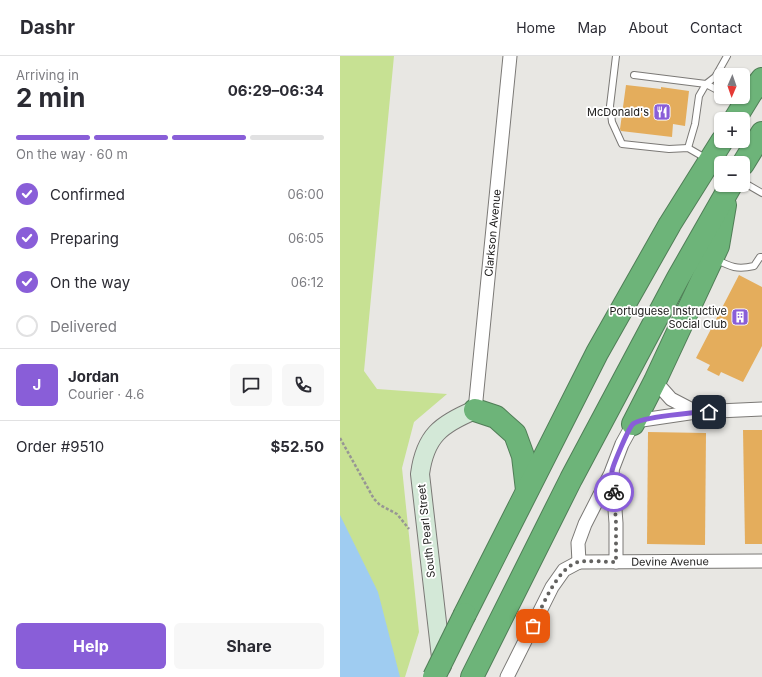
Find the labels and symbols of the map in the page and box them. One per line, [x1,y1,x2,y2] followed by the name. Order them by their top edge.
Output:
[714,68,750,104] north arrow
[652,102,672,122] restaurant icon: McDonald's
[587,105,649,119] place label: McDonald's
[481,188,504,277] street label: Clarkson Avenue
[610,304,727,331] place label: Portuguese Instructive Social Club
[730,307,750,327] building icon: Portuguese Instructive Social Club
[692,395,726,429] pin
[594,472,634,512] courier
[414,483,438,579] street label: South Pearl Street
[631,554,709,569] street label: Devine Avenue
[516,609,550,643] pin

